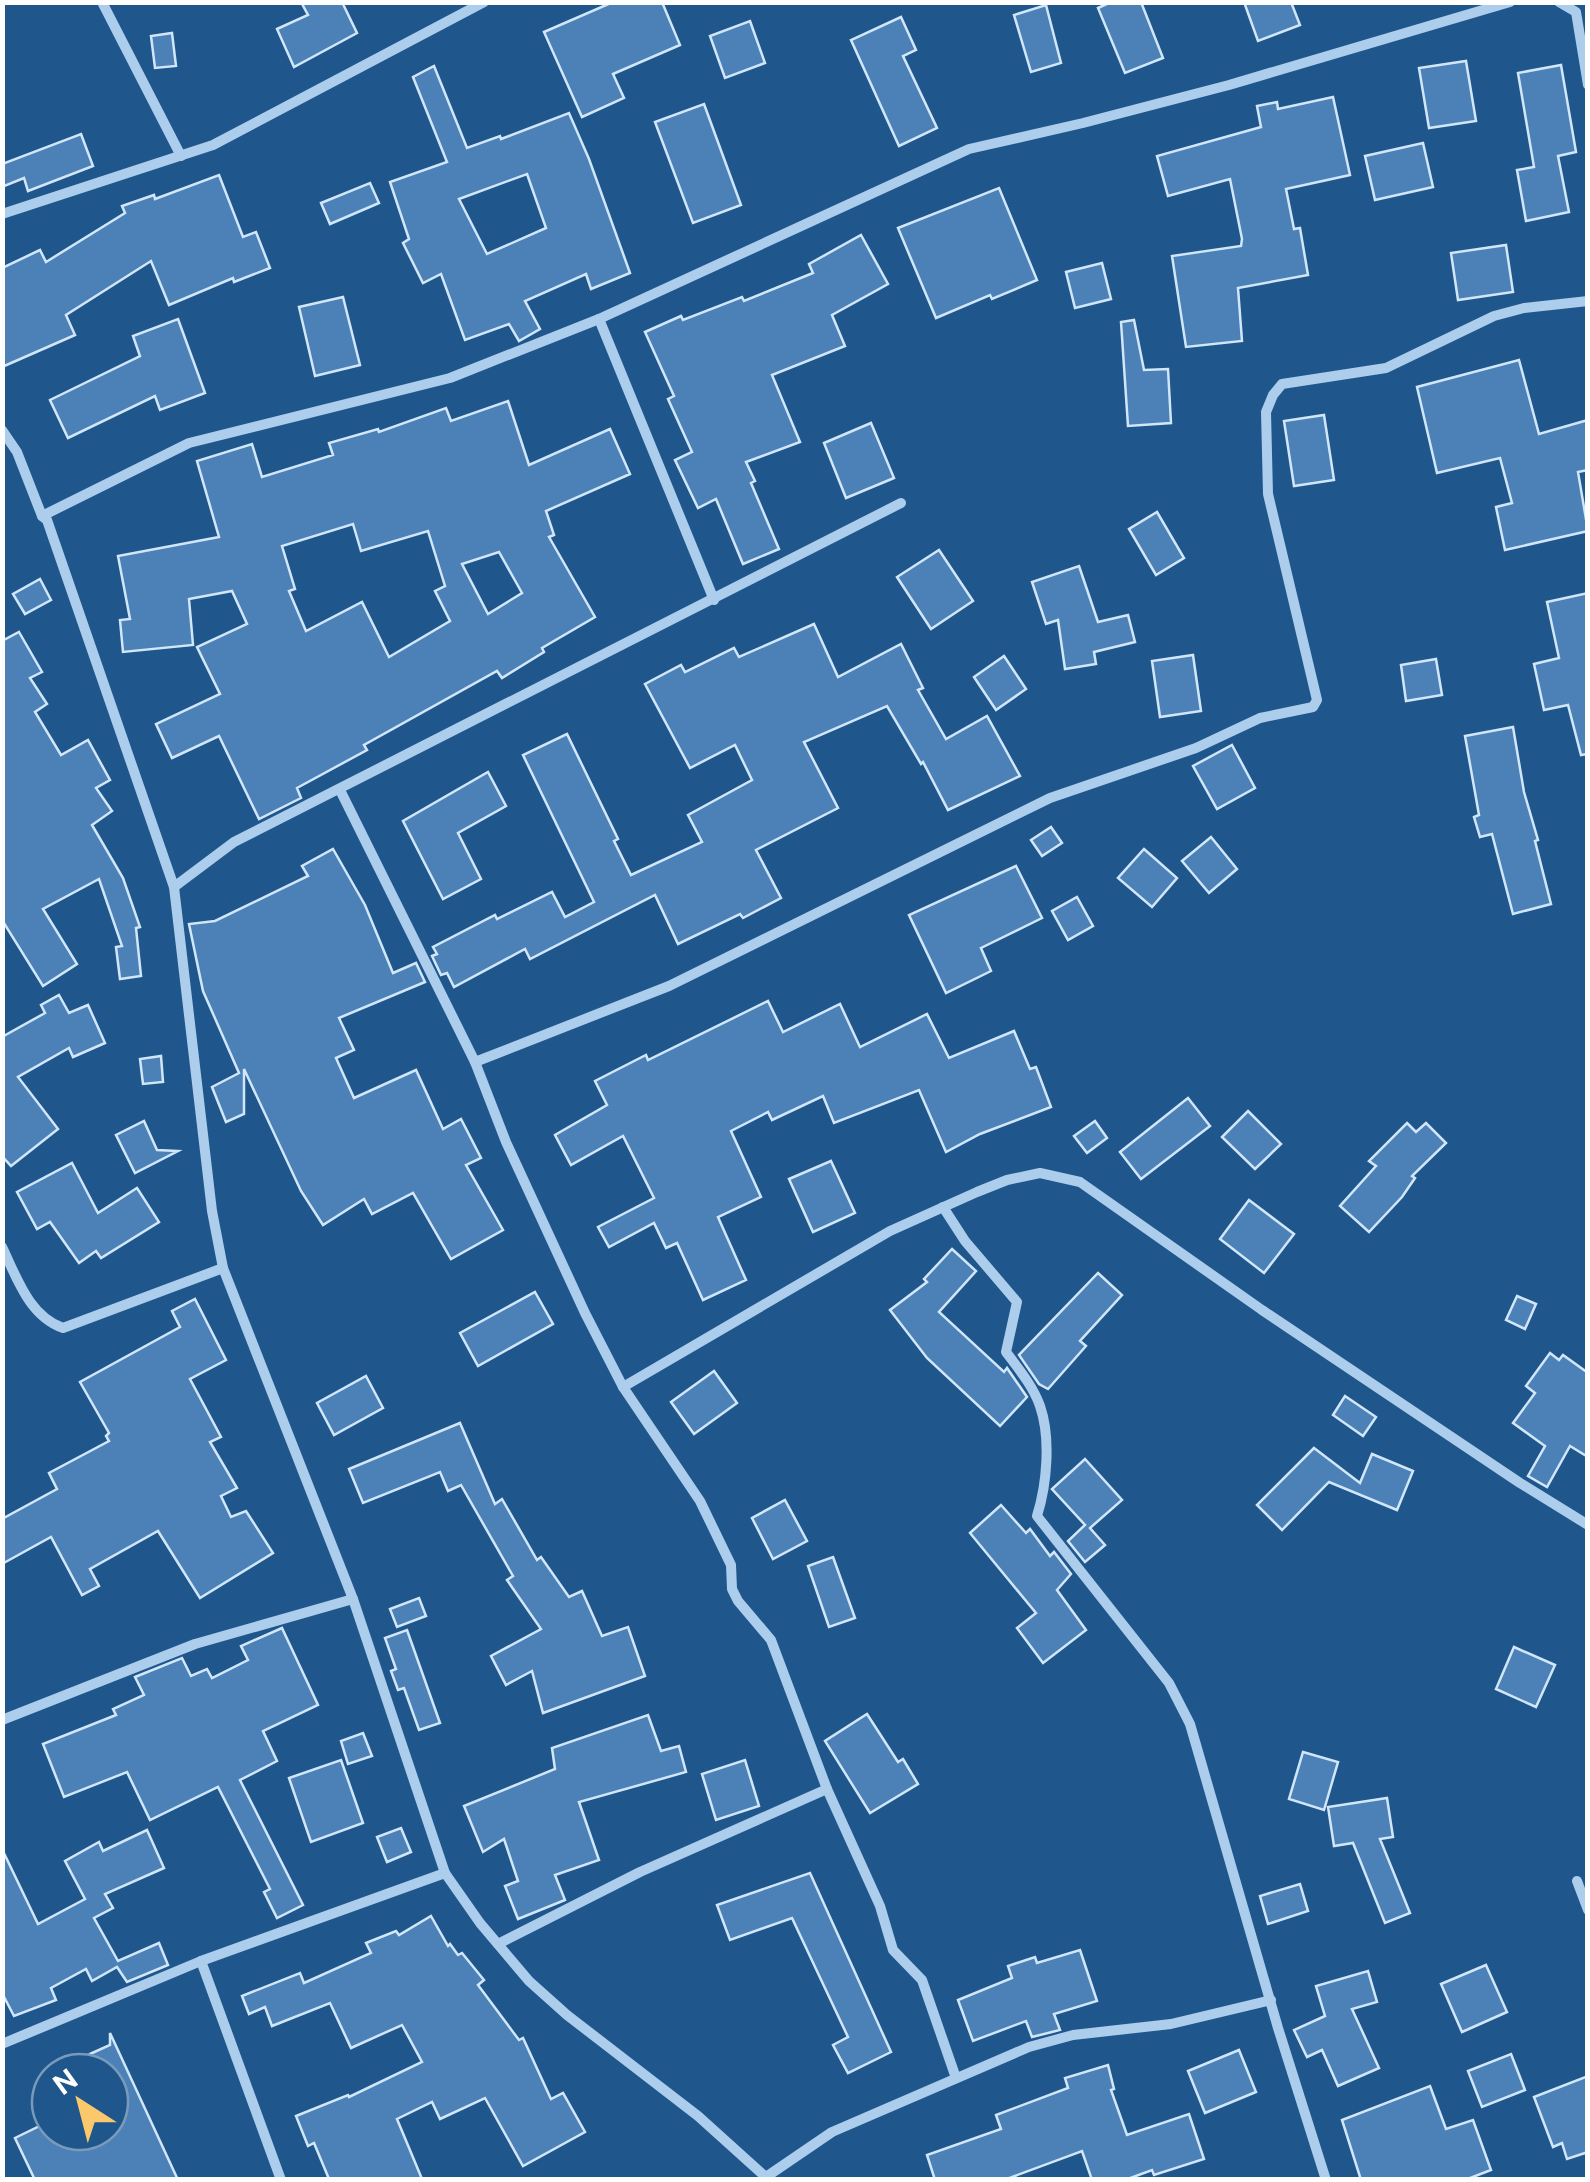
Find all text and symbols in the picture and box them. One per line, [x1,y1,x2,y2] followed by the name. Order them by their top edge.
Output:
[30,2052,130,2152] north arrow
[46,2062,84,2101] text: N

